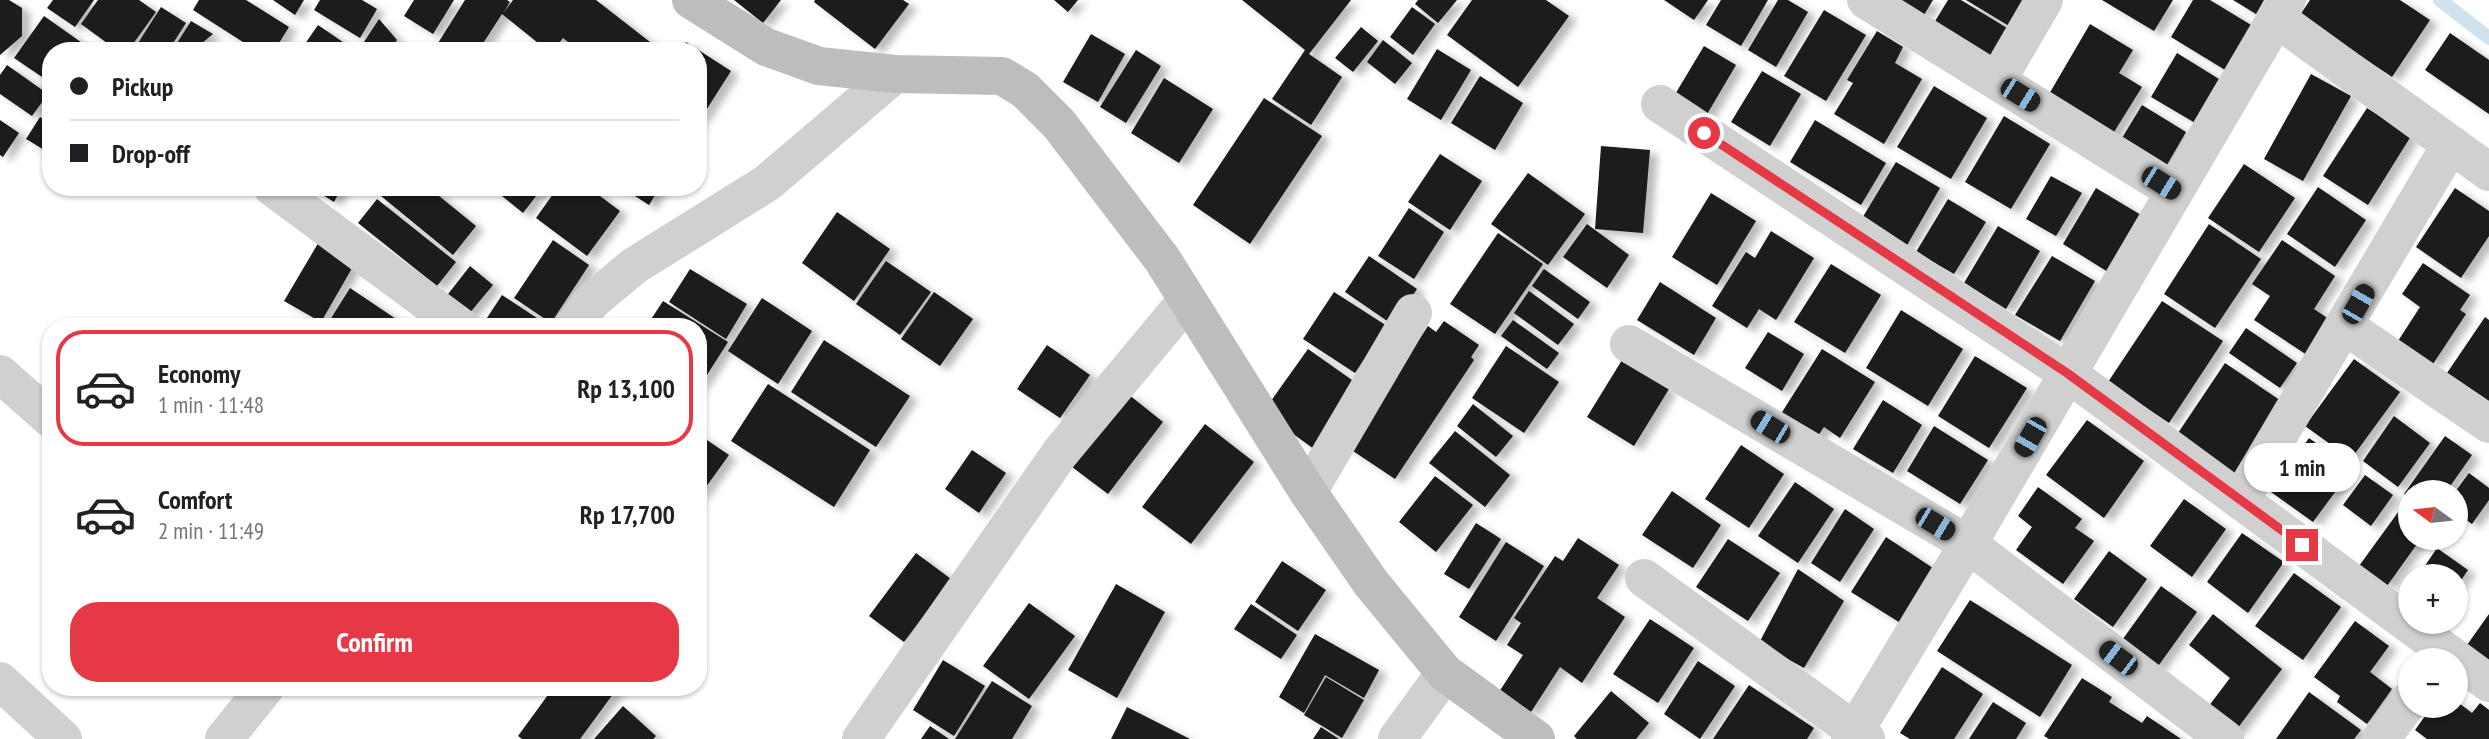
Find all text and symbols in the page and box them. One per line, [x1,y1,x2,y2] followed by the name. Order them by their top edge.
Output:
[112,70,173,103] text: Pickup
[1997,75,2044,115] car
[1688,117,1720,149] route start
[112,137,190,170] text: Drop-off
[2138,163,2185,203] car
[2339,281,2378,327] car
[74,357,137,420] icon: car
[158,357,240,390] text: Economy
[577,372,675,405] text: Rp 13,100
[158,390,264,419] text: 1 min · 11:48
[1747,407,1794,447] car
[2011,414,2050,460] car
[2244,444,2360,492] callout: 1 min
[2279,453,2325,482] text: 1 min
[2398,480,2468,550] north arrow
[2398,480,2468,718] map controls
[74,483,137,546] icon: car
[158,483,232,516] text: Comfort
[580,498,675,531] text: Rp 17,700
[1912,504,1959,544] car
[158,516,264,545] text: 2 min · 11:49
[2286,529,2318,561] route end
[2398,564,2468,634] button: +
[70,602,679,682] button: Confirm
[2095,637,2142,679] car
[2398,648,2468,718] button: −

